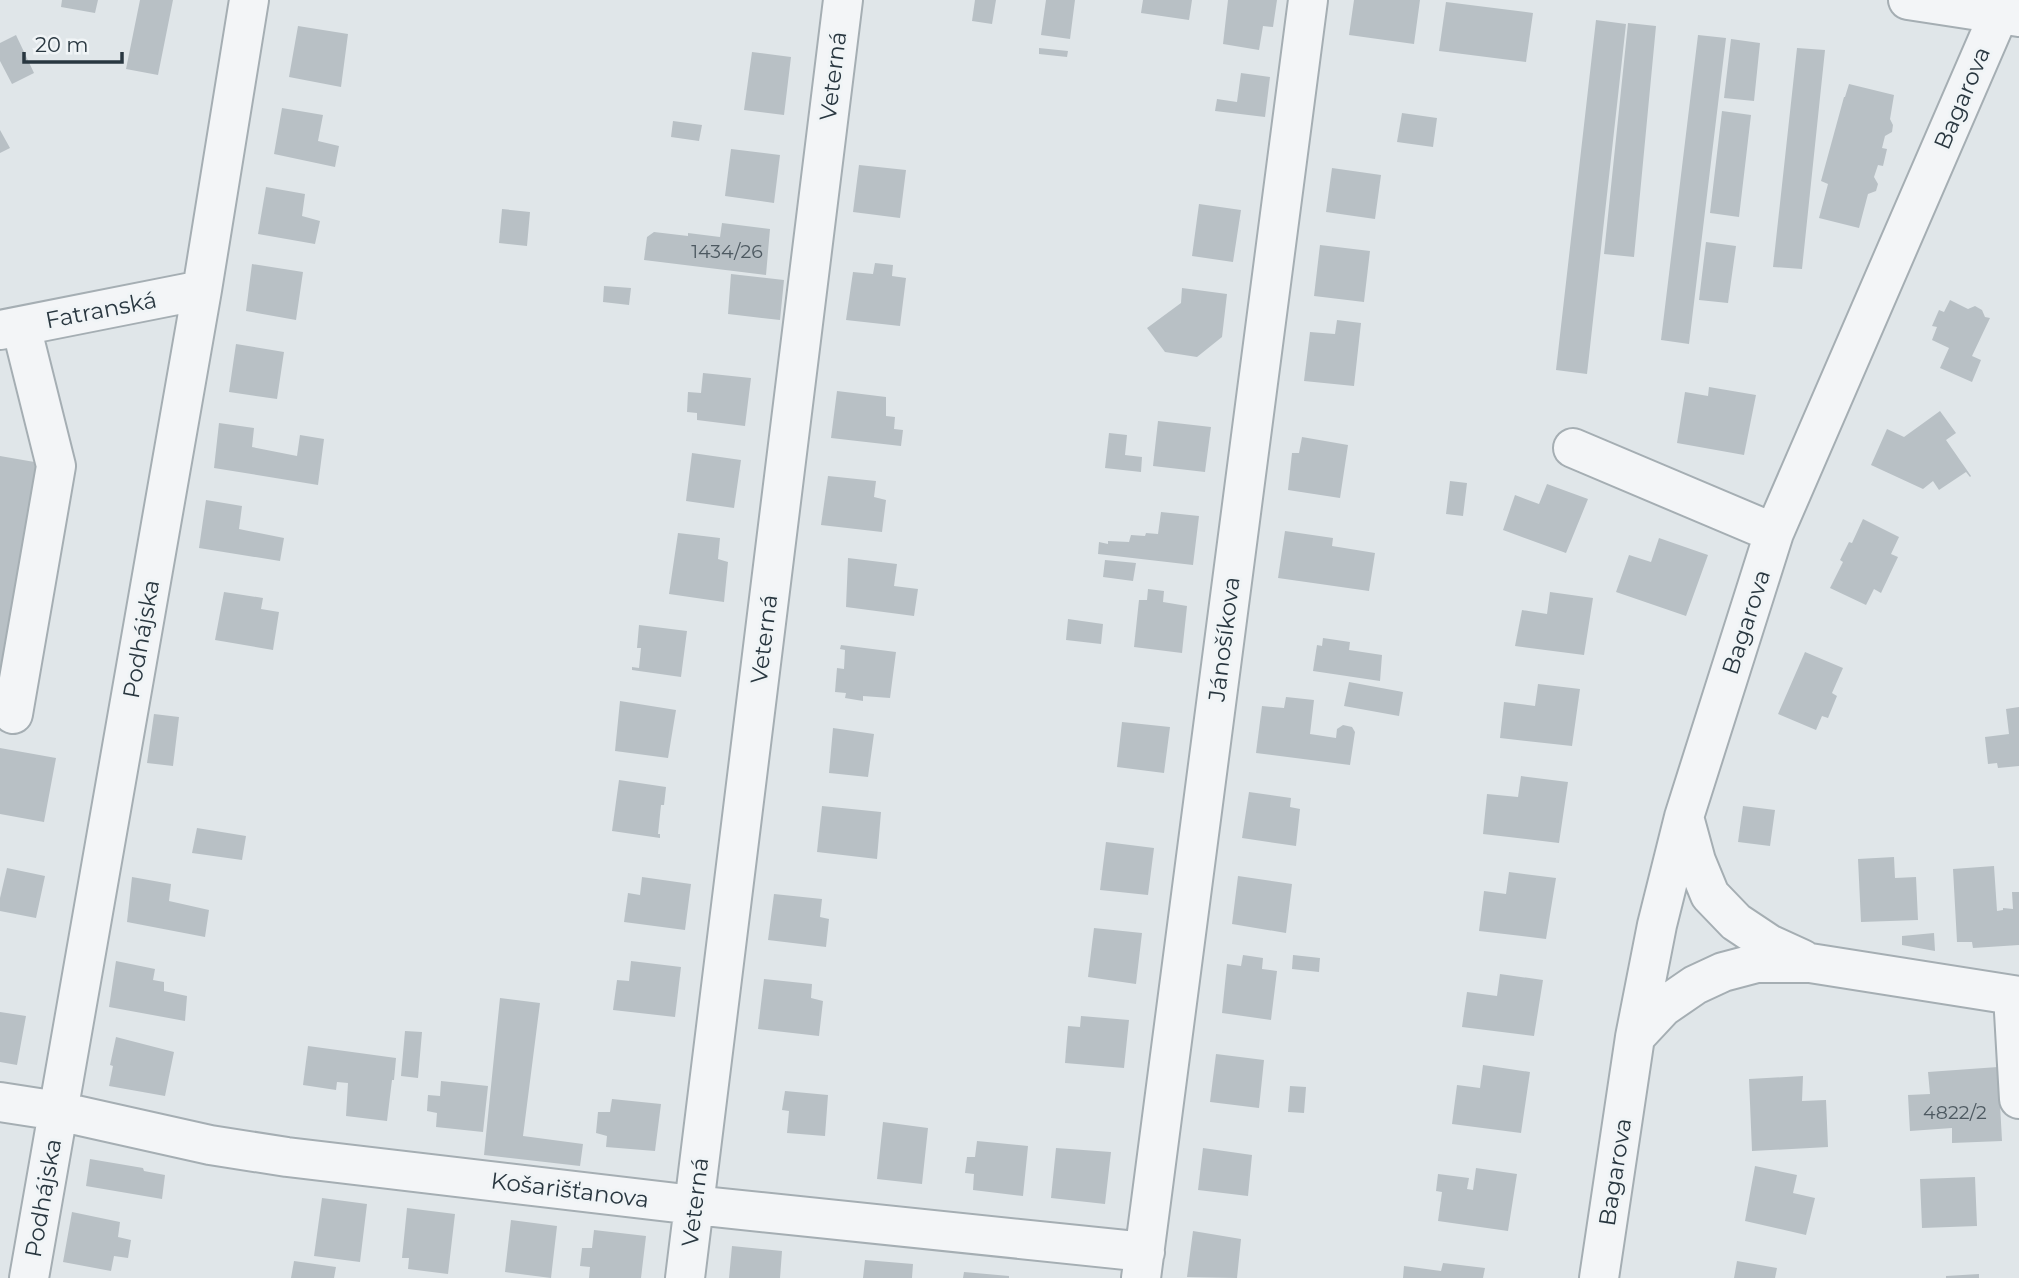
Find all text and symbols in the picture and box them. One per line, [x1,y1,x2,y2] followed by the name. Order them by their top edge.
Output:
[24,21,122,65] scale bar
[814,30,852,122] street label: Veterná
[35,32,89,57] text: 20 m
[1928,42,1996,154] street label: Bagarova
[691,240,763,263] house number: 1434/26
[43,286,159,334] street label: Fatranská
[1716,566,1776,678] street label: Bagarova
[1202,575,1246,704] street label: Jánošíkova
[117,577,165,701] street label: Podhájska
[745,593,783,685] street label: Veterná
[1923,1101,1987,1124] house number: 4822/2
[1593,1116,1637,1228] street label: Bagarova
[19,1136,67,1260] street label: Podhájska
[676,1156,714,1248] street label: Veterná
[489,1166,651,1214] street label: Košarišťanova

